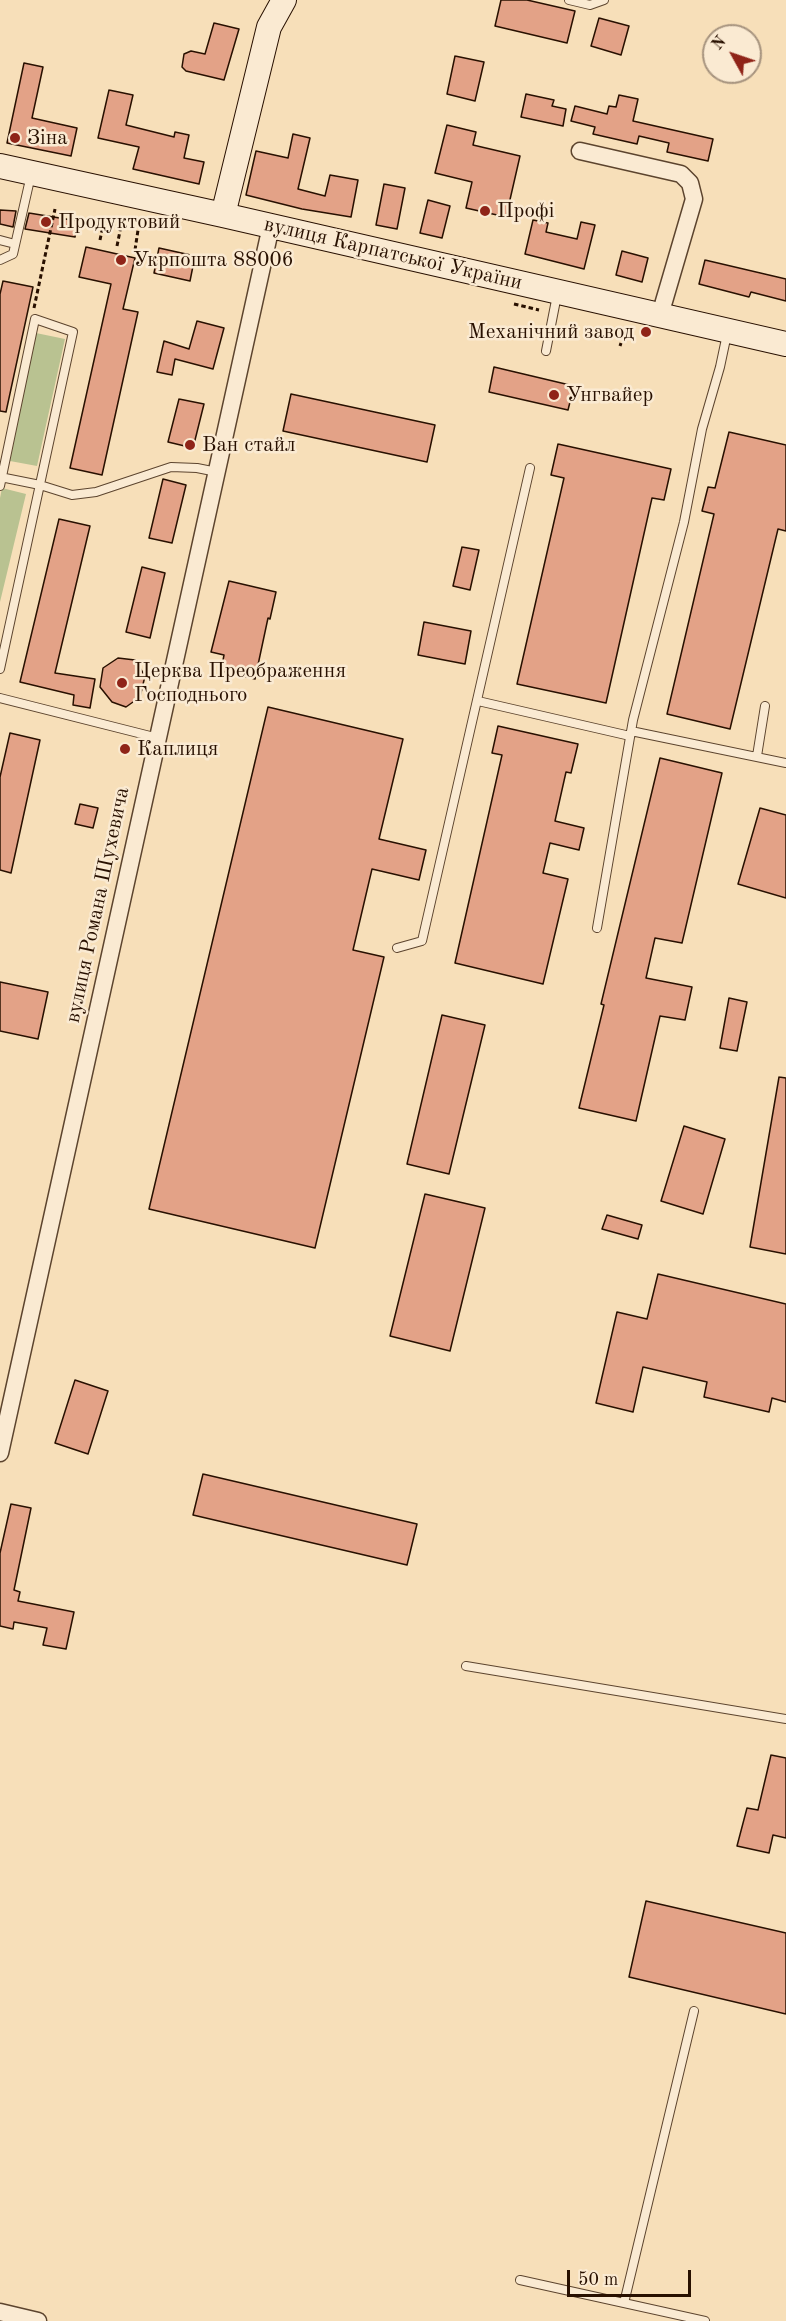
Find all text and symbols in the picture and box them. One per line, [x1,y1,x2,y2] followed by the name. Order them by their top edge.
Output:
[702,24,762,84] north arrow
[710,34,730,54] text: N
[27,125,68,151] place label: Зіна
[8,131,22,145] marker: Зіна
[497,198,554,224] place label: Профі
[478,204,492,218] marker: Профі
[58,209,180,235] place label: Продуктовий
[262,212,524,296] street label: вулиця Карпатської України
[39,215,53,229] marker: Продуктовий
[133,247,294,273] place label: Укрпошта 88006
[114,253,128,267] marker: Укрпошта 88006
[468,319,634,345] place label: Механічний завод
[639,325,653,339] marker: Механічний завод
[566,382,653,408] place label: Унгвайер
[547,388,561,402] marker: Унгвайер
[202,432,296,458] place label: Ван стайл
[183,438,197,452] marker: Ван стайл
[134,658,346,708] place label: Церква Преображення Господнього
[115,676,129,690] marker: Церква Преображення Господнього
[137,736,218,762] place label: Каплиця
[118,742,132,756] marker: Каплиця
[61,785,135,1025] street label: вулиця Романа Шухевича
[570,2258,694,2296] scale bar
[578,2271,618,2289] text: 50 m

